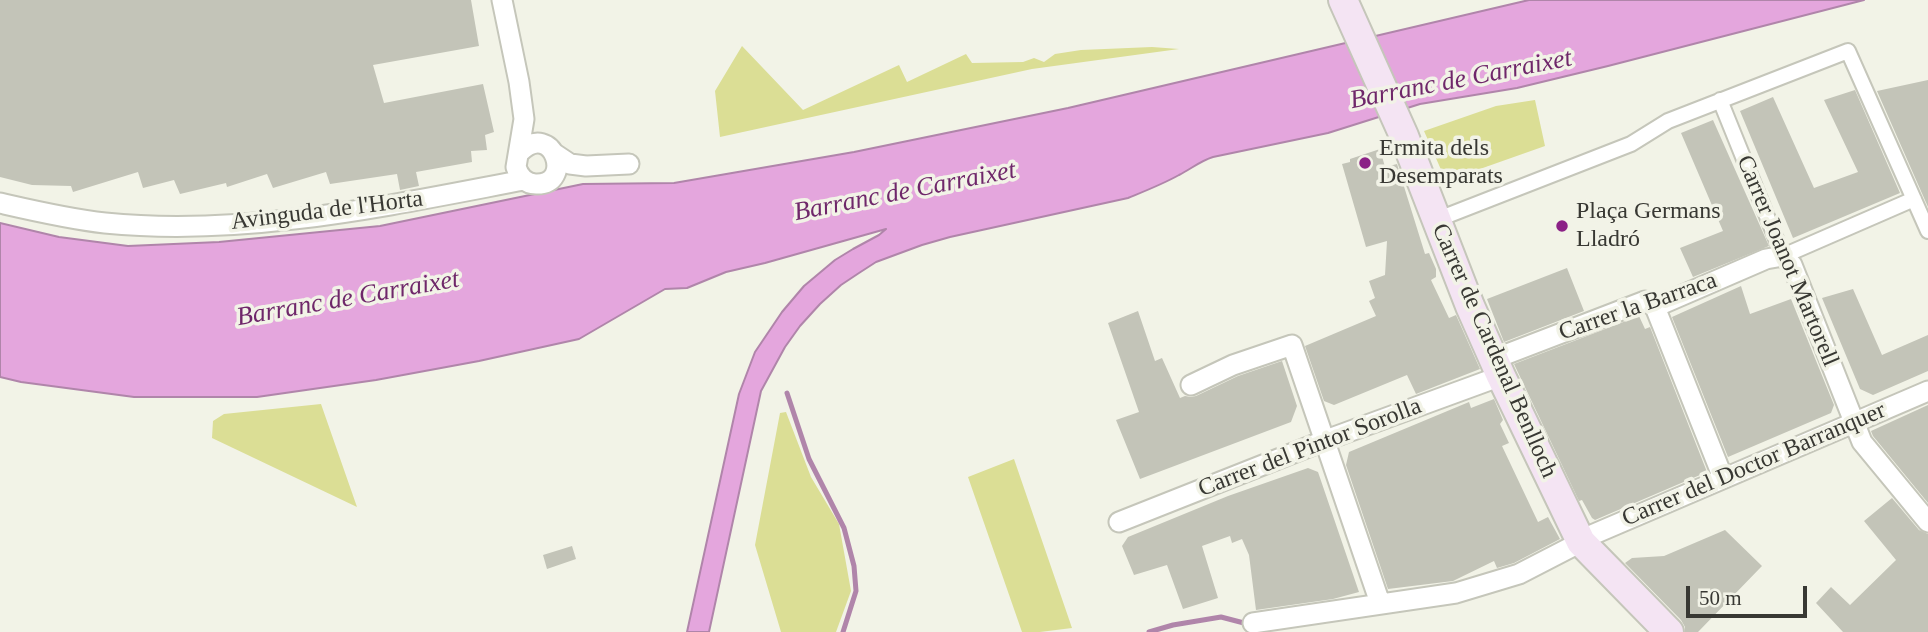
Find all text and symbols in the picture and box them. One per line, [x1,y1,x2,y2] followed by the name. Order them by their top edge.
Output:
[1347,43,1575,117] water label: Barranc de Carraixet
[1379,135,1503,191] place label: Ermita dels Desemparats
[1729,151,1845,371] street label: Carrer Joanot Martorell
[791,155,1019,229] water label: Barranc de Carraixet
[1357,155,1373,171] marker: Ermita dels Desemparats
[229,185,425,237] street label: Avinguda de l'Horta
[1576,198,1721,254] place label: Plaça Germans Lladró
[1554,218,1570,234] marker: Plaça Germans Lladró
[1425,219,1563,483] street label: Carrer de Cardenal Benlloch
[234,264,462,334] water label: Barranc de Carraixet
[1555,266,1721,348] street label: Carrer la Barraca
[1194,392,1426,504] street label: Carrer del Pintor Sorolla
[1618,396,1890,534] street label: Carrer del Doctor Barranquer
[1690,572,1811,616] scale bar
[1699,586,1742,610] text: 50 m

